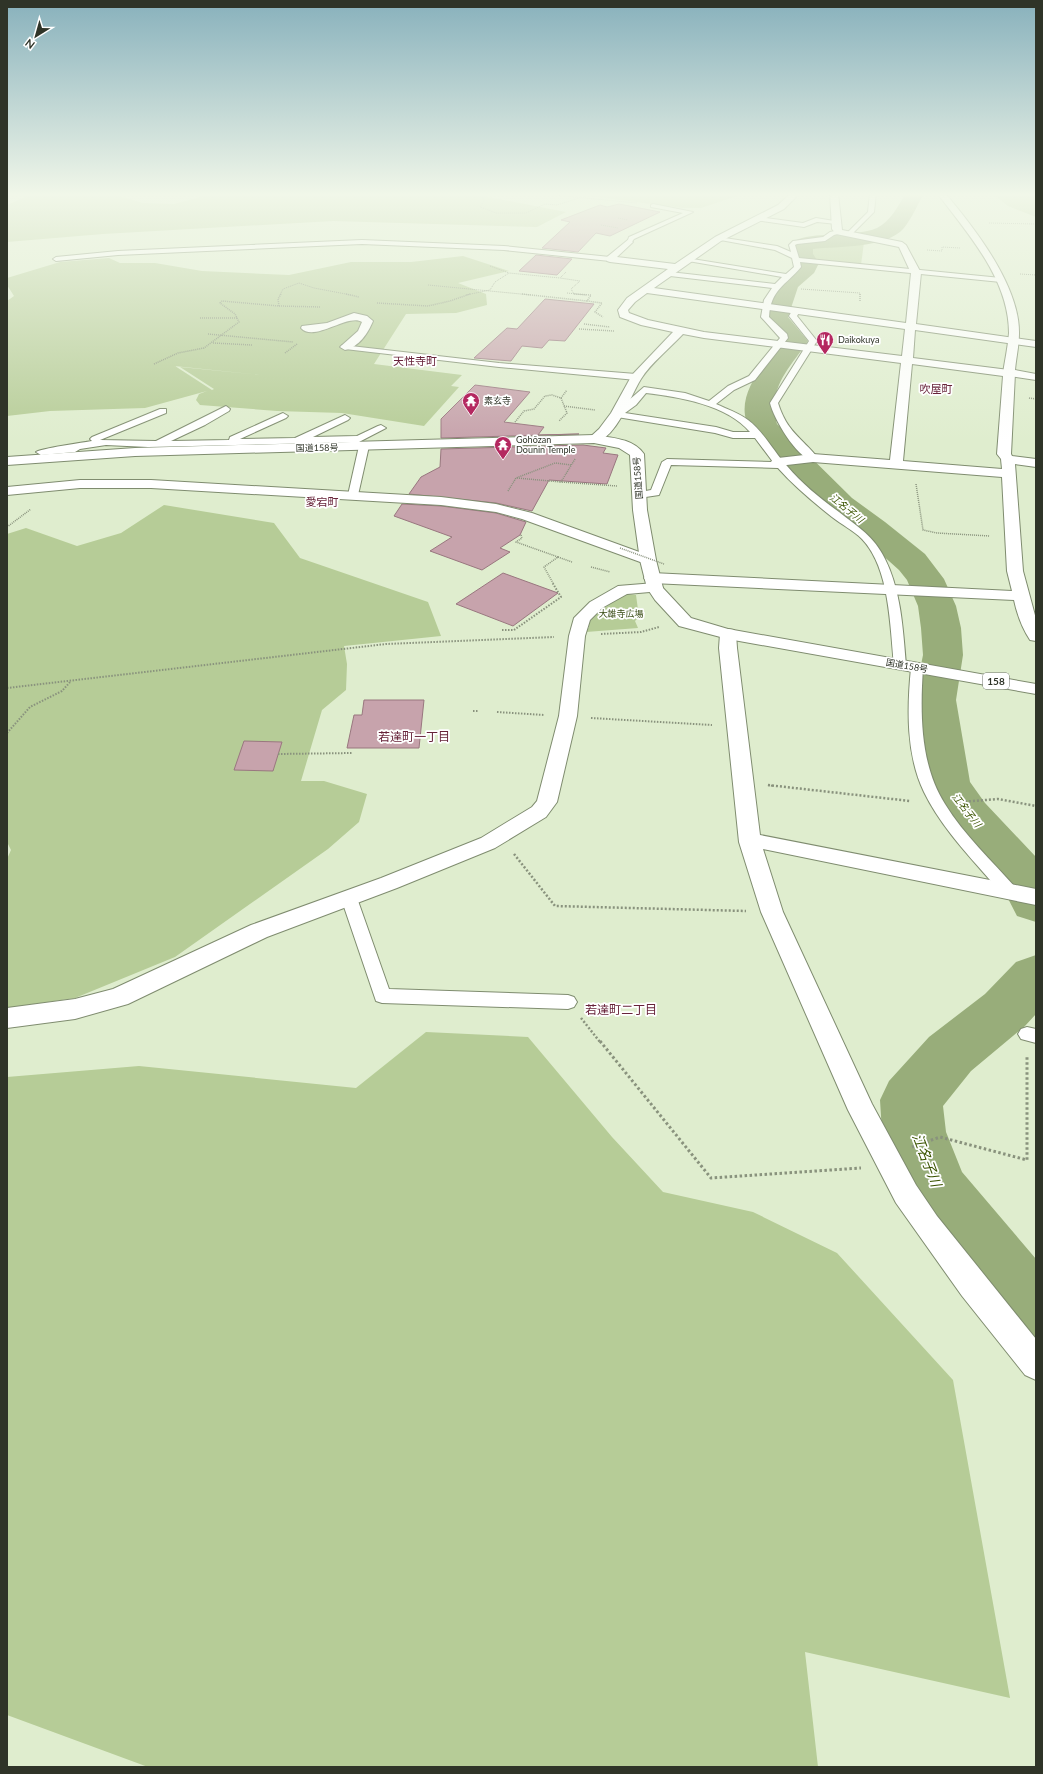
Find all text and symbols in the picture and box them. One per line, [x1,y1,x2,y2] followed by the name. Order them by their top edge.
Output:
[16,16,56,56] north arrow
[22,37,37,52] text: N
[815,330,835,355] restaurant icon: Daikokuya
[838,334,879,345] place label: Daikokuya
[393,354,437,367] district label: 天性寺町
[920,382,953,395] district label: 吹屋町
[461,391,481,416] temple icon: 素玄寺
[484,395,511,406] place label: 素玄寺
[516,434,576,455] place label: Gohōzan Dounin Temple
[493,435,513,460] temple icon: Gohōzan Dounin Temple
[296,442,338,453] street label: 国道158号
[631,456,644,500] street label: 国道158号
[828,491,867,526] water label: 江名子川
[306,495,339,508] district label: 愛宕町
[598,608,644,619] park label: 大雄寺広場
[885,656,929,675] street label: 国道158号
[983,673,1009,689] road number: 158
[378,729,450,744] district label: 若達町一丁目
[950,791,985,830] water label: 江名子川
[585,1002,657,1017] district label: 若達町二丁目
[909,1131,946,1191] water label: 江名子川

